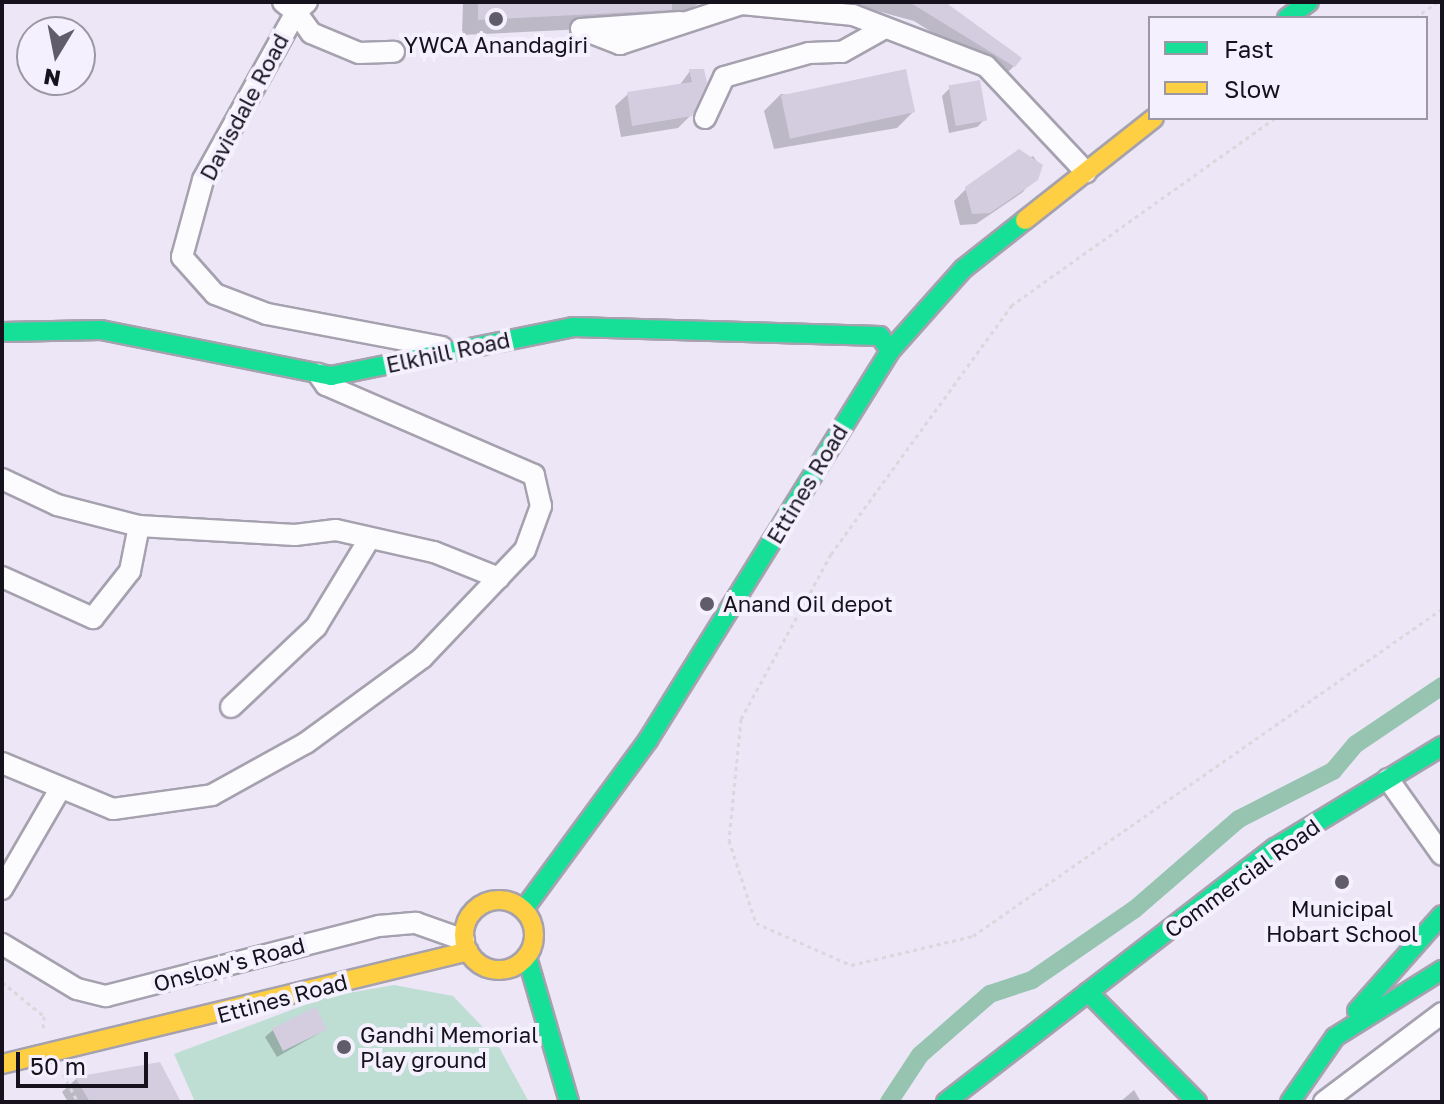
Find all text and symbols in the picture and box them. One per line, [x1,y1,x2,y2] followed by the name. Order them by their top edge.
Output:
[487,10,505,28] marker: YWCA Anandagiri
[16,16,96,96] north arrow
[1148,16,1428,120] legend
[194,29,294,185] street label: Davisdale Road
[404,32,588,58] place label: YWCA Anandagiri
[1224,34,1274,63] text: Fast
[42,63,63,93] text: N
[1224,74,1280,103] text: Slow
[384,326,512,378] street label: Elkhill Road
[761,420,853,548] street label: Ettines Road
[723,591,893,617] place label: Anand Oil depot
[698,595,716,613] marker: Anand Oil depot
[1159,813,1325,943] street label: Commercial Road
[1333,873,1351,891] marker: Municipal Hobart School
[1266,895,1418,946] place label: Municipal Hobart School
[150,931,308,997] street label: Onslow's Road
[214,968,350,1028] street label: Ettines Road
[360,1021,538,1072] place label: Gandhi Memorial Play ground
[20,1036,152,1086] scale bar
[335,1038,353,1056] marker: Gandhi Memorial Play ground
[30,1051,86,1080] text: 50 m

